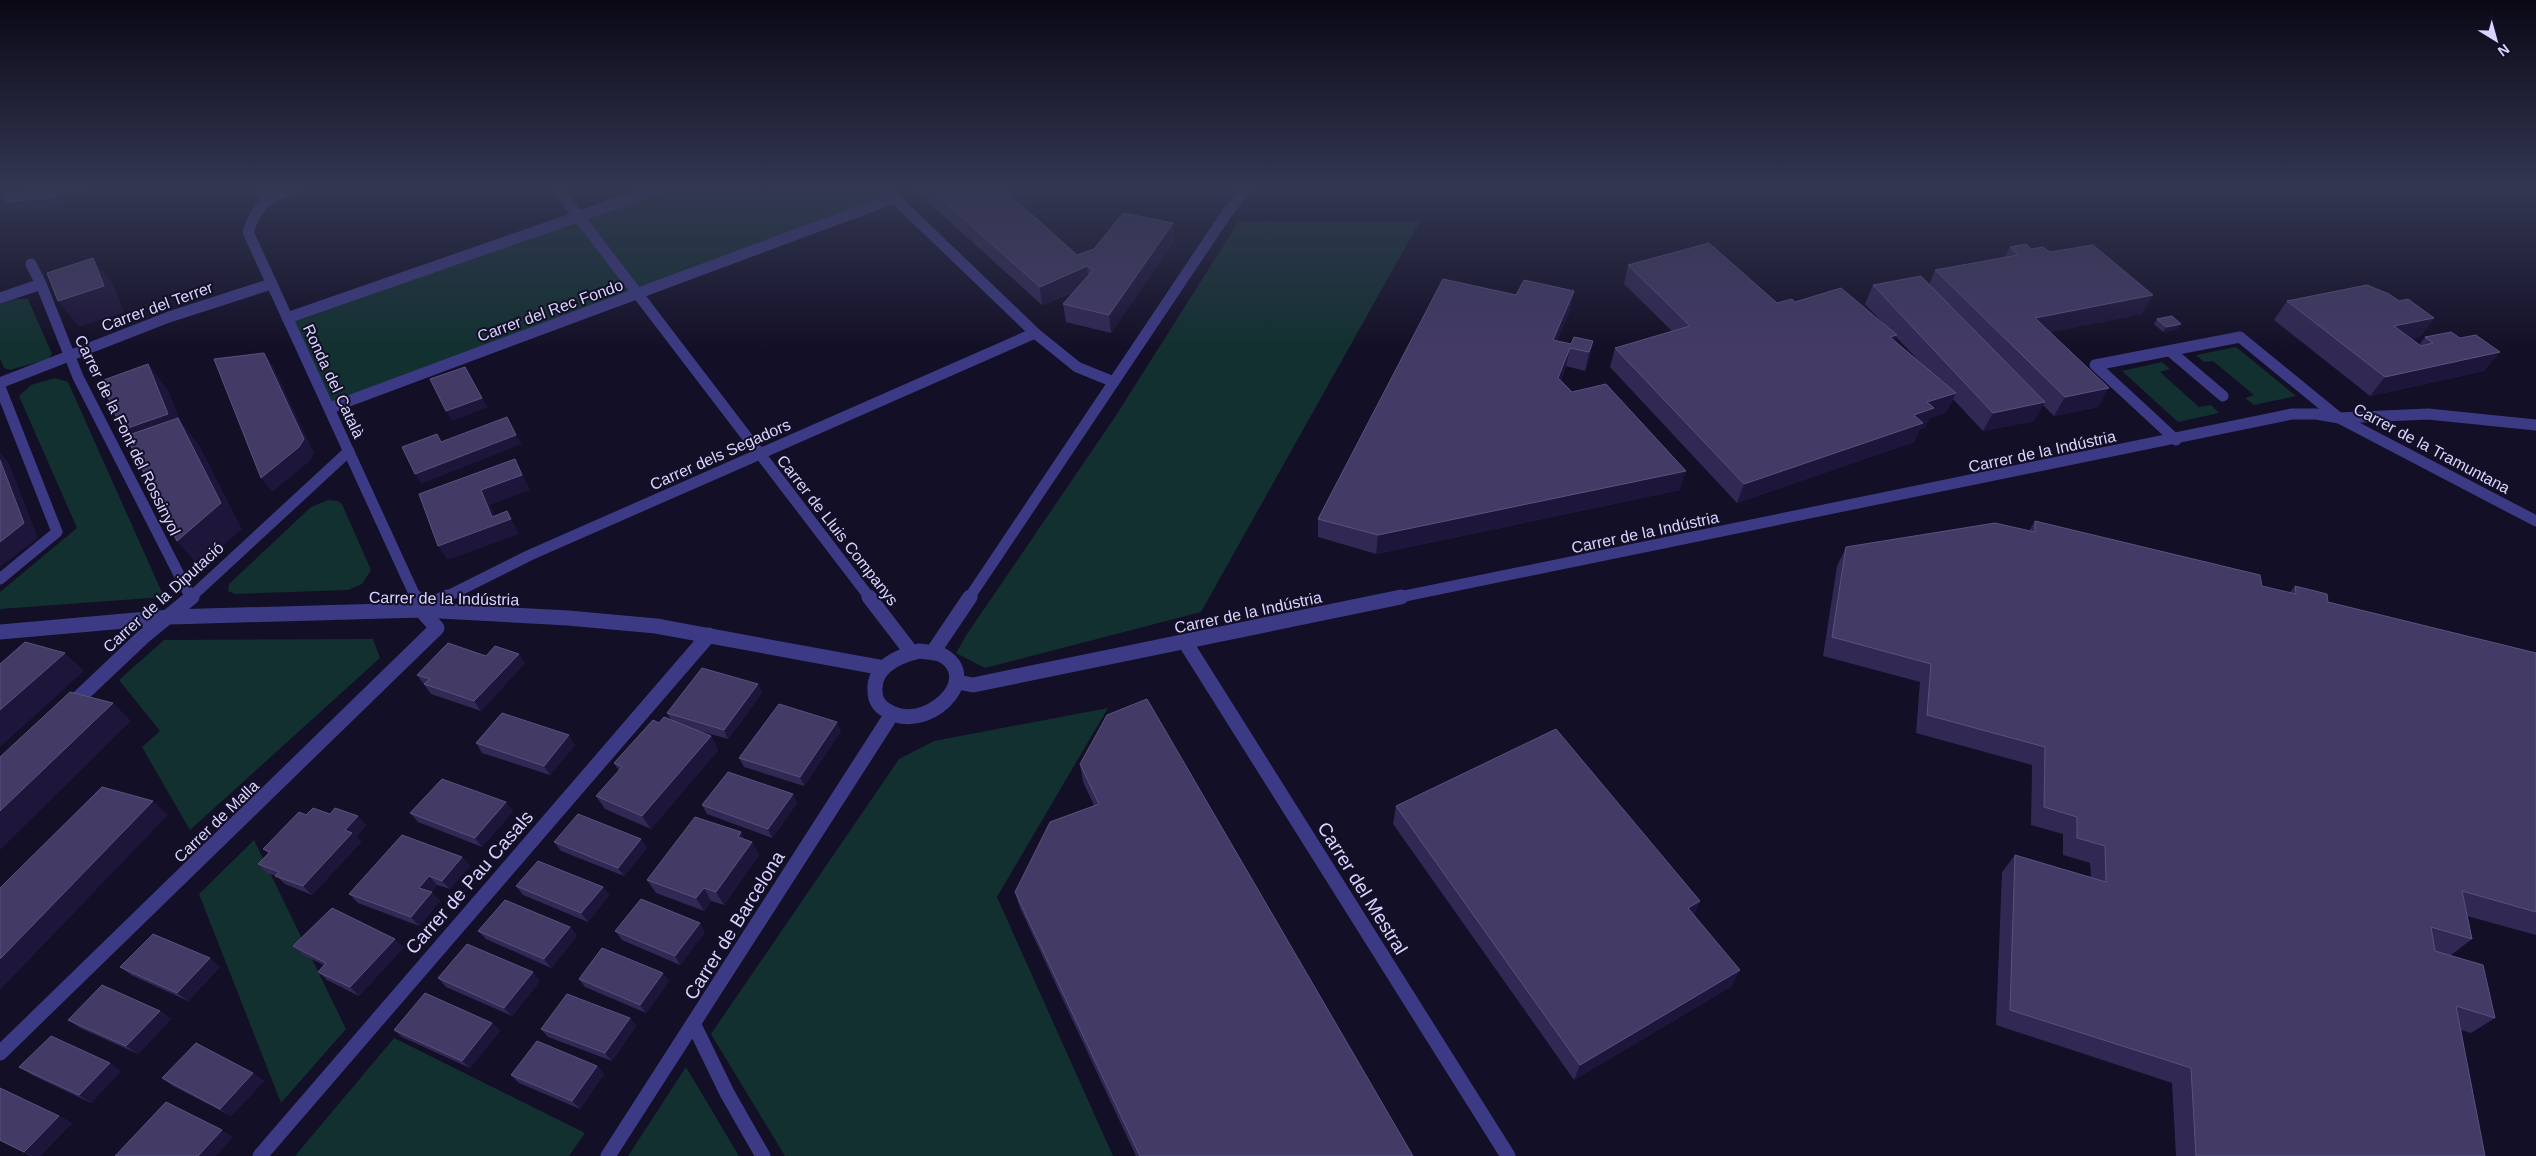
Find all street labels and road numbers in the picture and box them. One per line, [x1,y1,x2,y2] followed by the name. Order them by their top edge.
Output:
[475,276,625,345] street label: Carrer del Rec Fondo
[99,278,216,334] street label: Carrer del Terrer
[300,322,367,441] street label: Ronda del Català
[72,332,184,538] street label: Carrer de la Font del Rossinyol
[2351,400,2513,497] street label: Carrer de la Tramuntana
[647,416,793,493] street label: Carrer dels Segadors
[1967,428,2117,475] street label: Carrer de la Indústria
[774,452,902,609] street label: Carrer de Lluis Companys
[1570,509,1720,556] street label: Carrer de la Indústria
[100,539,227,656] street label: Carrer de la Diputació
[369,589,519,608] street label: Carrer de la Indústria
[1173,589,1323,636] street label: Carrer de la Indústria
[171,777,262,866] street label: Carrer de Malla
[402,806,537,958] street label: Carrer de Pau Casals
[1313,818,1412,958] street label: Carrer del Mestral
[680,847,789,1003] street label: Carrer de Barcelona

